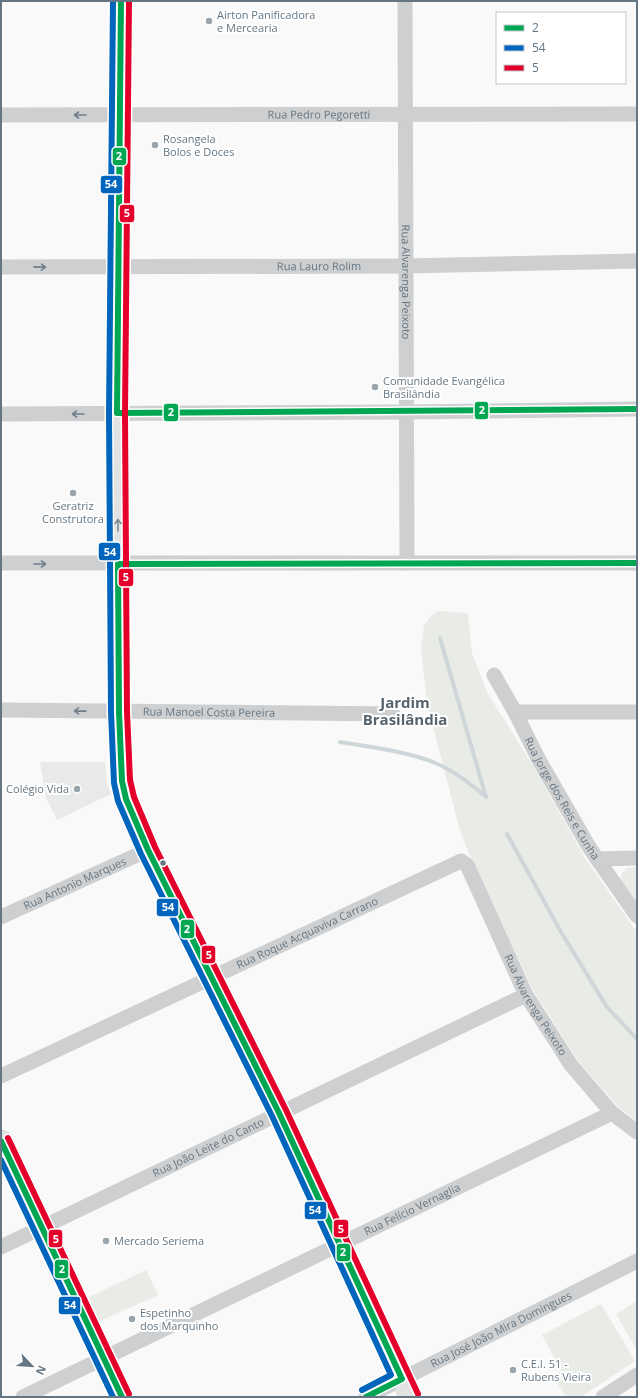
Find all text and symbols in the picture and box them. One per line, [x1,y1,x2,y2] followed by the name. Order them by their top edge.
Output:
[217,7,315,35] place label: Airton Panificadora e Mercearia
[496,12,626,84] legend
[204,16,214,26] marker: Airton Panificadora e Mercearia
[532,19,539,36] text: 2
[532,39,546,56] text: 54
[532,59,539,76] text: 5
[268,106,370,122] street label: Rua Pedro Pegoretti
[74,111,87,119] one-way arrow
[163,131,235,159] place label: Rosangela Bolos e Doces
[150,140,160,150] marker: Rosangela Bolos e Doces
[112,147,127,166] line badge: 2
[116,148,122,163] text: 2
[100,175,123,194] line badge: 54
[105,176,118,191] text: 54
[119,204,135,223] line badge: 5
[124,205,130,220] text: 5
[399,225,414,340] street label: Rua Alvarenga Peixoto
[277,258,361,273] street label: Rua Lauro Rolim
[33,264,46,271] one-way arrow
[383,373,505,401] place label: Comunidade Evangélica Brasilândia
[370,382,380,392] marker: Comunidade Evangélica Brasilândia
[474,401,489,420] line badge: 2
[479,402,485,417] text: 2
[163,403,179,422] line badge: 2
[168,404,174,419] text: 2
[72,410,85,418] one-way arrow
[68,488,78,498] marker: Geratriz Construtora
[42,498,104,526] place label: Geratriz Construtora
[114,519,122,532] one-way arrow
[98,542,121,561] line badge: 54
[104,544,117,559] text: 54
[33,560,46,568] one-way arrow
[118,568,134,587] line badge: 5
[123,569,129,584] text: 5
[363,692,447,729] district label: Jardim Brasilândia
[143,703,275,720] street label: Rua Manoel Costa Pereira
[74,707,87,715] one-way arrow
[522,734,604,863] street label: Rua Jorge dos Reis e Cunha
[6,781,69,796] place label: Colégio Vida
[72,784,82,794] marker: Colégio Vida
[21,853,128,913] street label: Rua Antonio Marques
[158,858,168,868] unlabelled marker
[234,893,381,972] street label: Rua Roque Acquaviva Carrano
[156,898,179,917] line badge: 54
[162,899,175,914] text: 54
[180,919,195,939] line badge: 2
[184,921,190,936] text: 2
[201,945,216,964] line badge: 5
[206,947,212,962] text: 5
[501,951,571,1059] street label: Rua Alvarenga Peixoto
[150,1114,267,1180] street label: Rua João Leite do Canto
[361,1179,463,1239] street label: Rua Felício Vernaglia
[304,1201,327,1220] line badge: 54
[309,1202,322,1217] text: 54
[333,1219,349,1238] line badge: 5
[338,1221,344,1236] text: 5
[48,1229,63,1248] line badge: 5
[53,1231,59,1246] text: 5
[114,1233,204,1248] place label: Mercado Seriema
[101,1236,111,1246] marker: Mercado Seriema
[336,1243,351,1262] line badge: 2
[340,1244,346,1259] text: 2
[54,1259,69,1279] line badge: 2
[59,1261,65,1276] text: 2
[428,1287,574,1371] street label: Rua José João Mira Domingues
[58,1296,81,1315] line badge: 54
[64,1297,77,1312] text: 54
[140,1305,219,1333] place label: Espetinho dos Marquinho
[127,1314,137,1324] marker: Espetinho dos Marquinho
[12,1346,52,1386] north arrow
[521,1356,591,1384] place label: C.E.I. 51 - Rubens Vieira
[33,1363,50,1378] text: N
[508,1365,518,1375] marker: C.E.I. 51 - Rubens Vieira

